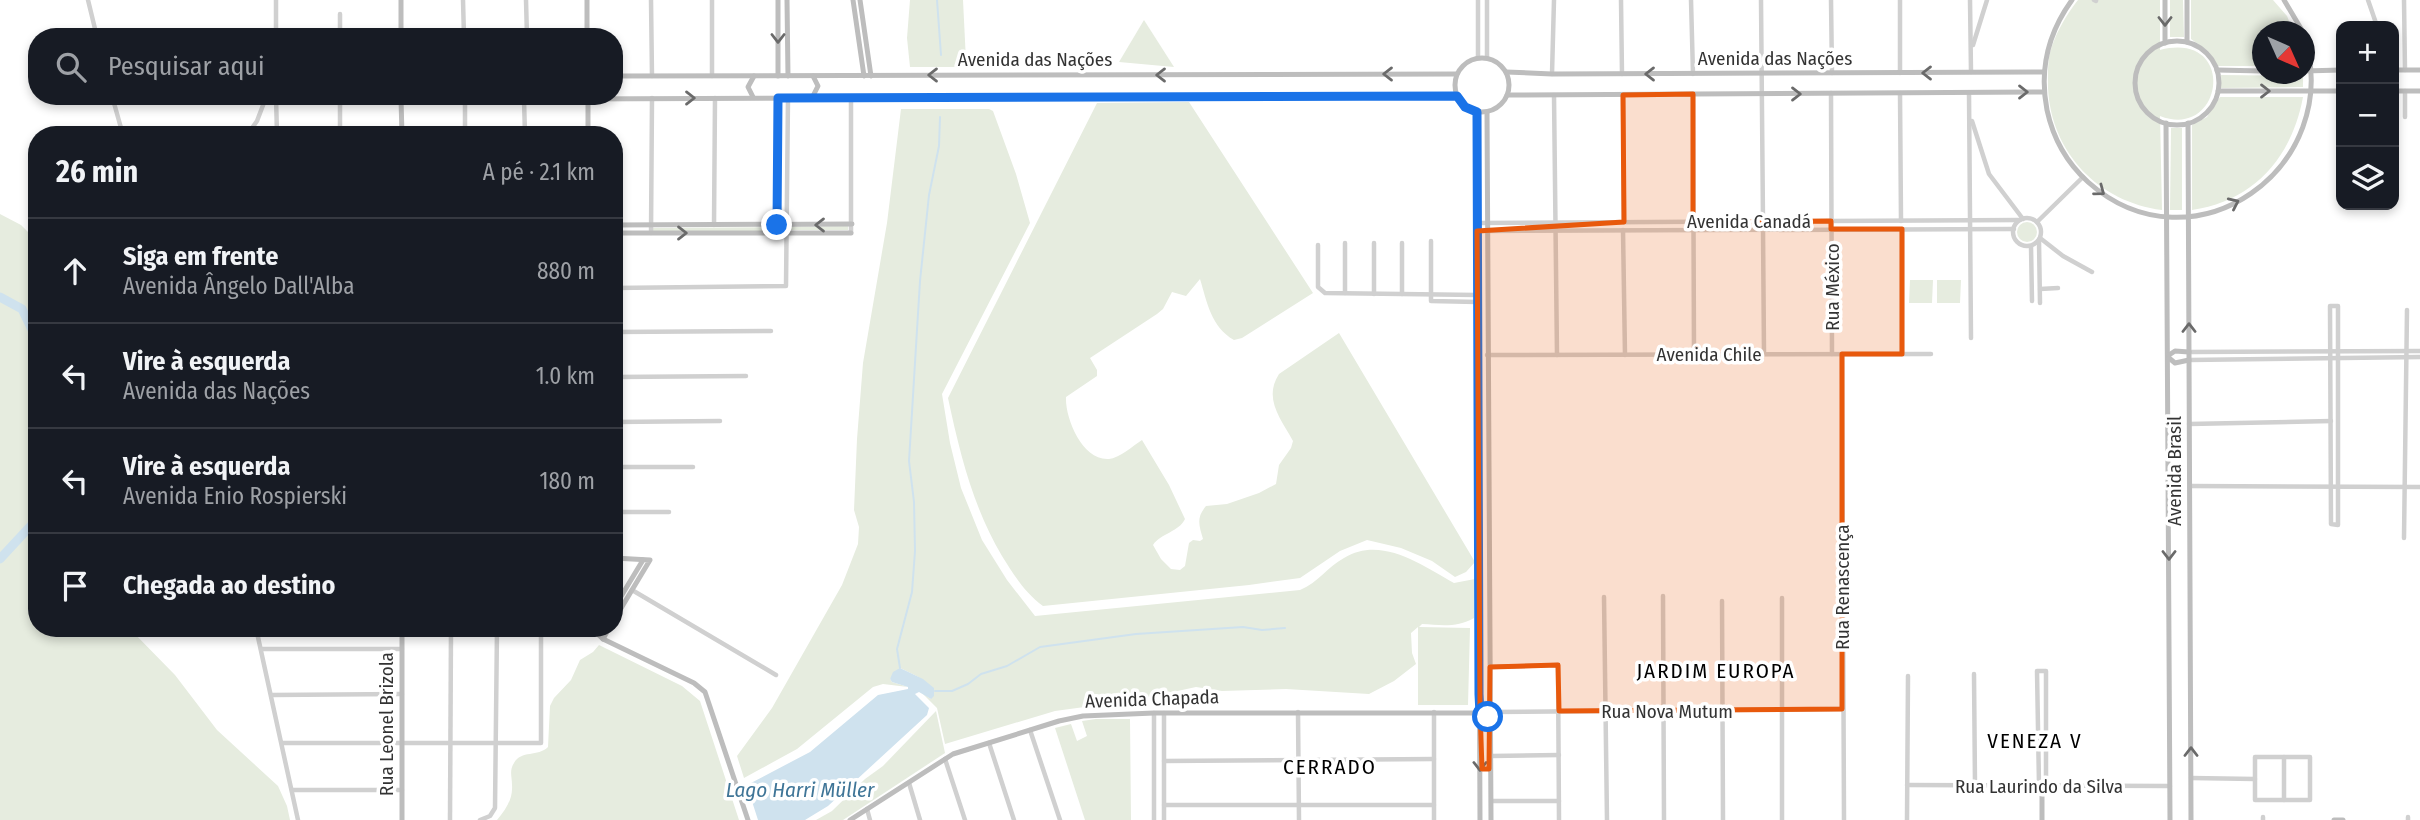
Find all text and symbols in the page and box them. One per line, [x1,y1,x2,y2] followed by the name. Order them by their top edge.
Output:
[2157,17,2173,27] one-way arrow
[2252,21,2315,84] north arrow
[2336,21,2399,210] map controls
[2336,21,2399,84] button: +
[28,28,623,105] search box
[770,33,786,44] one-way arrow
[1698,47,1852,70] street label: Avenida das Nações
[52,48,90,86] icon: search
[958,48,1112,71] street label: Avenida das Nações
[108,51,265,82] text: Pesquisar aqui
[1921,65,1931,81] one-way arrow
[1383,66,1393,82] one-way arrow
[1644,66,1655,82] one-way arrow
[1155,67,1166,83] one-way arrow
[928,68,939,83] one-way arrow
[2260,83,2270,99] one-way arrow
[2019,84,2029,100] one-way arrow
[2336,84,2399,147] button: −
[1791,86,1802,102] one-way arrow
[685,90,696,106] one-way arrow
[2336,147,2399,210] button: layers
[56,154,138,190] text: 26 min
[483,158,595,186] text: A pé · 2.1 km
[2092,183,2104,195] one-way arrow
[2227,197,2239,211] one-way arrow
[761,209,792,240] route end
[1687,210,1811,233] street label: Avenida Canadá
[814,217,824,233] one-way arrow
[678,225,688,241] one-way arrow
[123,241,278,272] text: Siga em frente
[1821,243,1844,331] street label: Rua México
[56,252,94,290] icon: ahead
[537,257,595,285] text: 880 m
[123,272,354,300] text: Avenida Ângelo Dall'Alba
[2181,323,2197,333] one-way arrow
[1656,343,1762,366] street label: Avenida Chile
[123,346,290,377] text: Vire à esquerda
[56,357,94,395] icon: left
[536,362,595,390] text: 1.0 km
[123,377,310,405] text: Avenida das Nações
[2163,416,2186,526] street label: Avenida Brasil
[123,451,290,482] text: Vire à esquerda
[56,462,94,500] icon: left
[539,467,595,495] text: 180 m
[123,482,347,510] text: Avenida Enio Rospierski
[1831,524,1854,650] street label: Rua Renascença
[2161,551,2177,561] one-way arrow
[56,567,94,605] icon: arrive
[123,570,335,601] text: Chegada ao destino
[375,652,398,796] street label: Rua Leonel Brizola
[1636,658,1796,684] district label: JARDIM EUROPA
[1085,685,1219,713] street label: Avenida Chapada
[1601,700,1733,723] street label: Rua Nova Mutum
[1472,701,1503,732] route start
[1987,728,2083,754] district label: VENEZA V
[2183,746,2199,757] one-way arrow
[1283,754,1377,780] district label: CERRADO
[1472,761,1488,772] one-way arrow
[1955,775,2123,798] street label: Rua Laurindo da Silva
[726,777,875,803] water label: Lago Harri Müller

